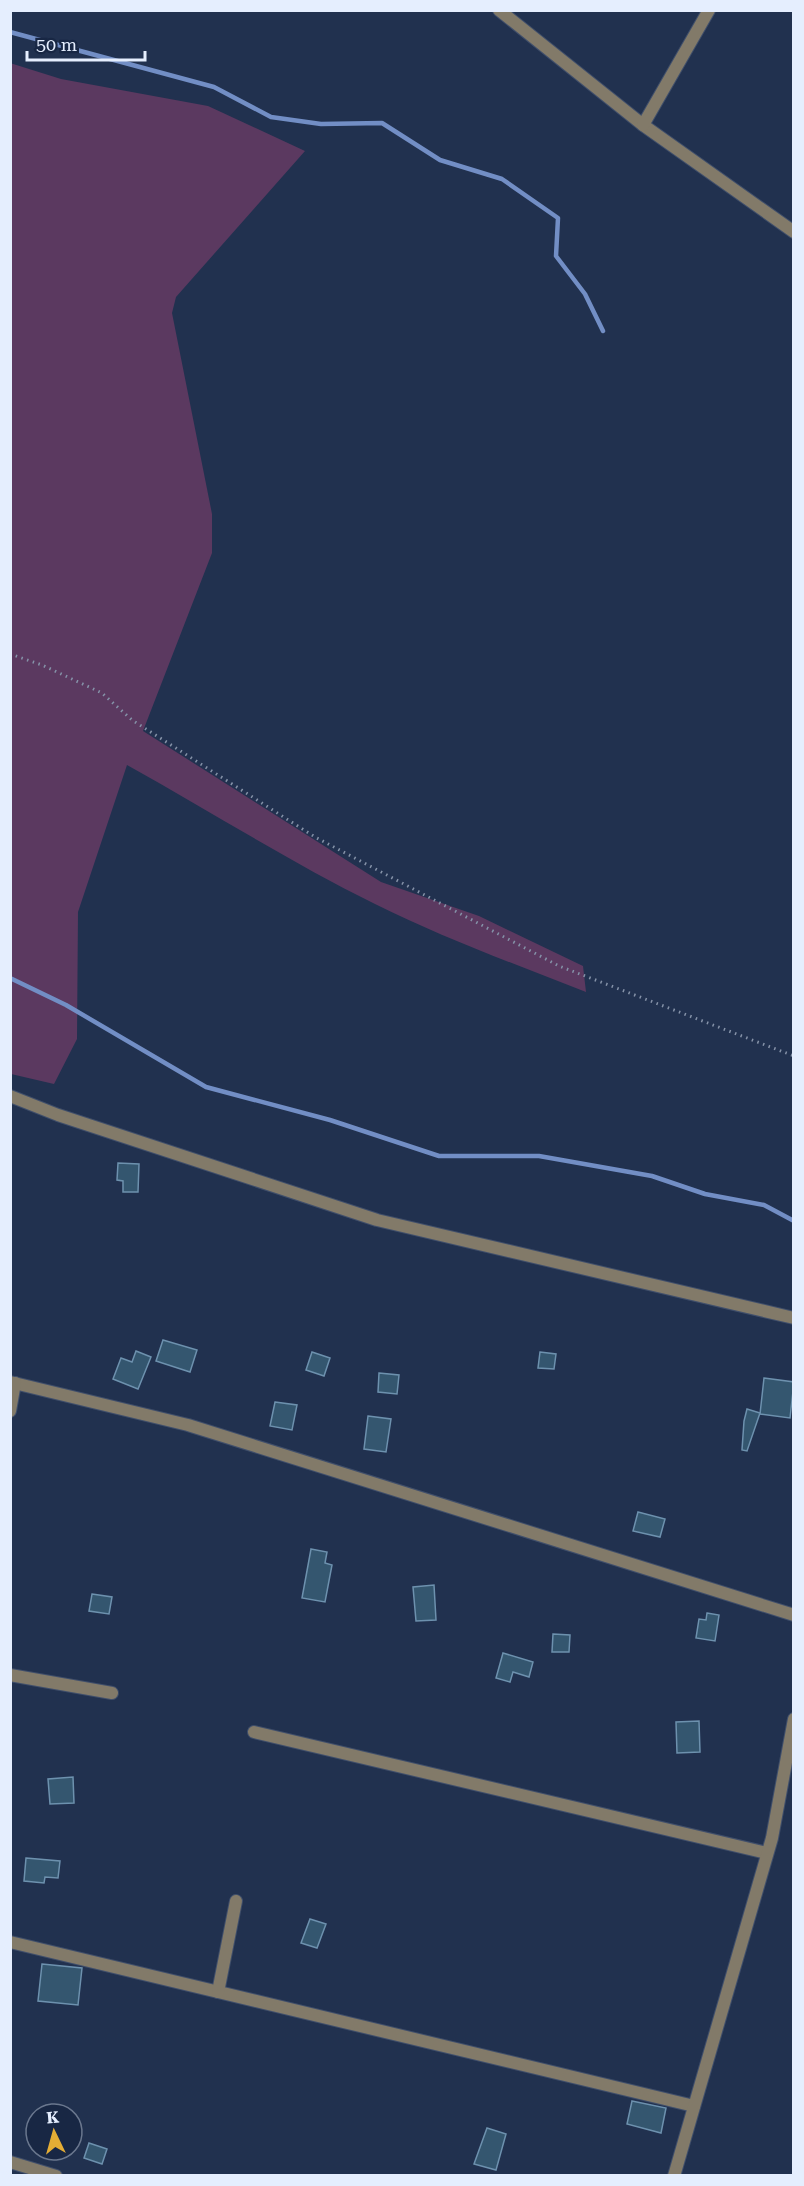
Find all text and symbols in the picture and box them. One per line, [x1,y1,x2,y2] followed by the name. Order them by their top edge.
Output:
[27,24,146,62] scale bar
[36,34,77,55] text: 50 m
[24,2102,84,2162] north arrow
[46,2108,60,2128] text: K

